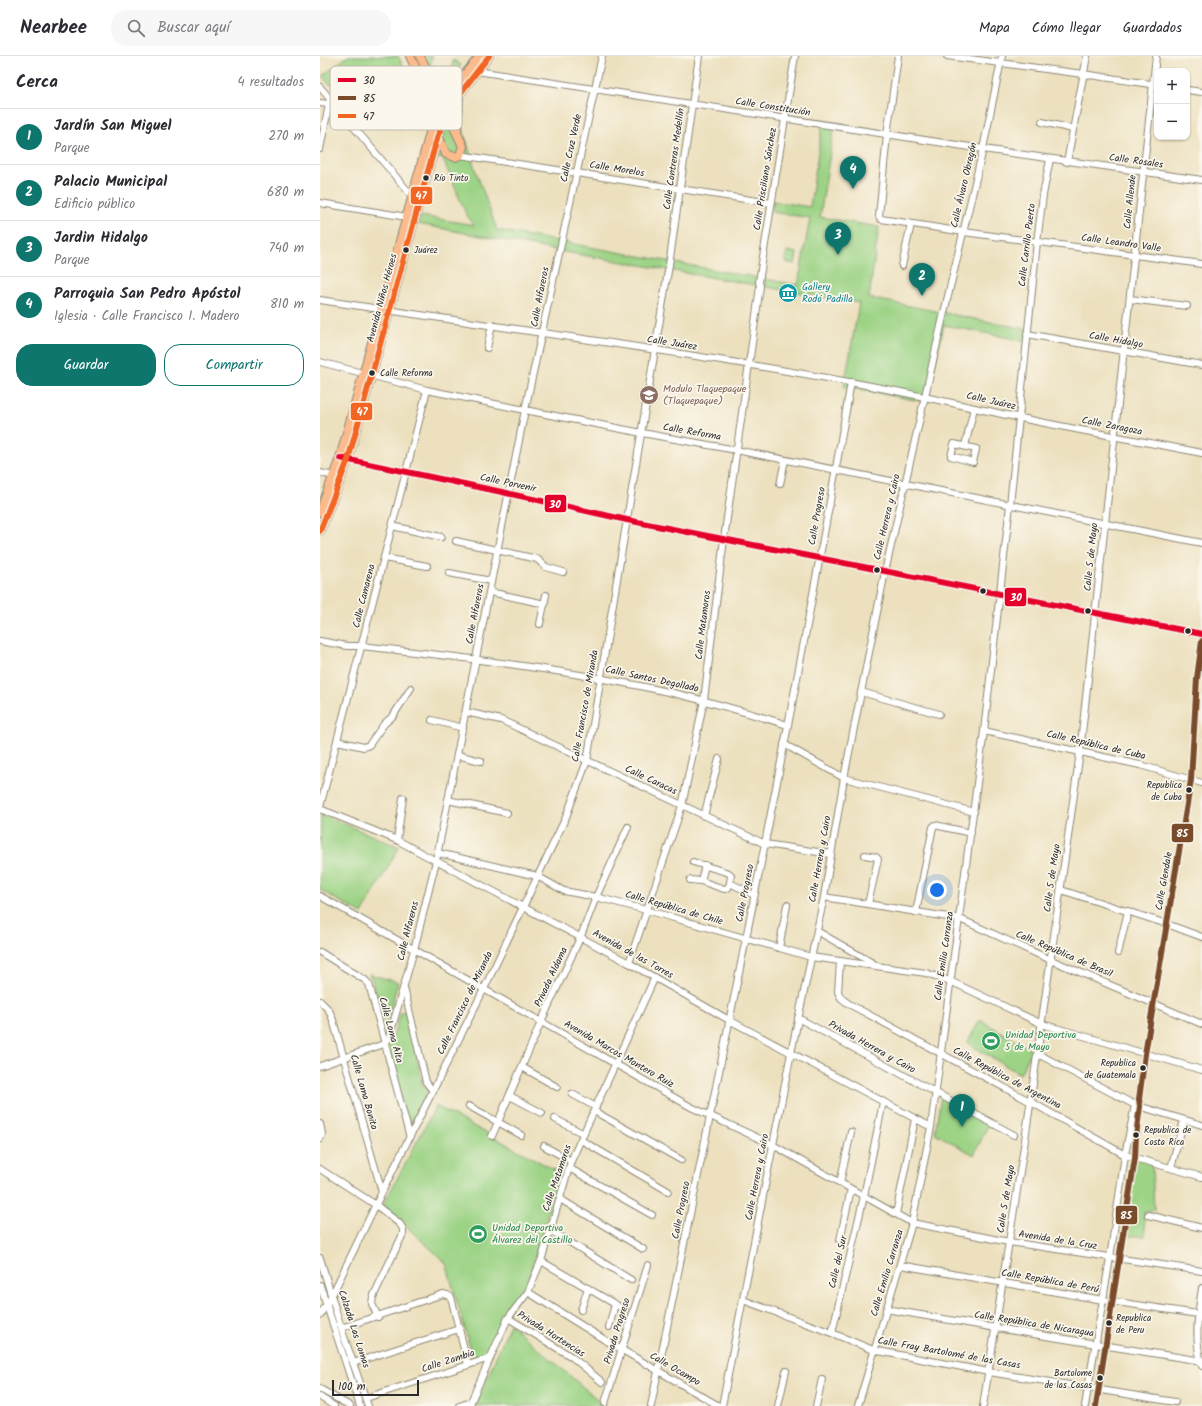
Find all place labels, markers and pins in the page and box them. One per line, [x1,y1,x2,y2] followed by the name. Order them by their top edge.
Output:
[840,156,866,189] pin: 4
[434,171,468,186] place label: Río Tinto
[421,173,431,183] marker: Río Tinto
[825,222,851,255] pin: 3
[414,243,438,258] place label: Juárez
[401,245,411,255] marker: Juárez
[909,263,935,296] pin: 2
[802,279,853,307] place label: Gallery Rodó Padilla
[777,282,799,304] museum icon: Gallery Rodó Padilla
[380,366,433,381] place label: Calle Reforma
[367,368,377,378] marker: Calle Reforma
[663,381,747,409] place label: Modulo Tlaquepaque (Tlaquepaque)
[638,384,660,406] school or university icon: Modulo Tlaquepaque (Tlaquepaque)
[872,565,882,575] unlabelled marker
[978,586,988,596] unlabelled marker
[1083,606,1093,616] unlabelled marker
[1183,626,1193,636] unlabelled marker
[1147,778,1182,805] place label: Republica de Cuba
[1184,785,1194,795] marker: Republica de Cuba
[1005,1027,1076,1055] place label: Unidad Deportiva 5 de Mayo
[980,1030,1002,1052] sports icon: Unidad Deportiva 5 de Mayo
[1084,1056,1136,1083] place label: Republica de Guatemala
[1138,1063,1148,1073] marker: Republica de Guatemala
[949,1094,975,1127] pin: 1
[1144,1123,1191,1150] place label: Republica de Costa Rica
[1131,1130,1141,1140] marker: Republica de Costa Rica
[492,1220,573,1248] place label: Unidad Deportiva Álvarez del Castillo
[467,1223,489,1245] sports icon: Unidad Deportiva Álvarez del Castillo
[1116,1311,1151,1338] place label: Republica de Peru
[1104,1318,1114,1328] marker: Republica de Peru
[1044,1366,1092,1393] place label: Bartolome de las Casas
[1095,1373,1105,1383] marker: Bartolome de las Casas

